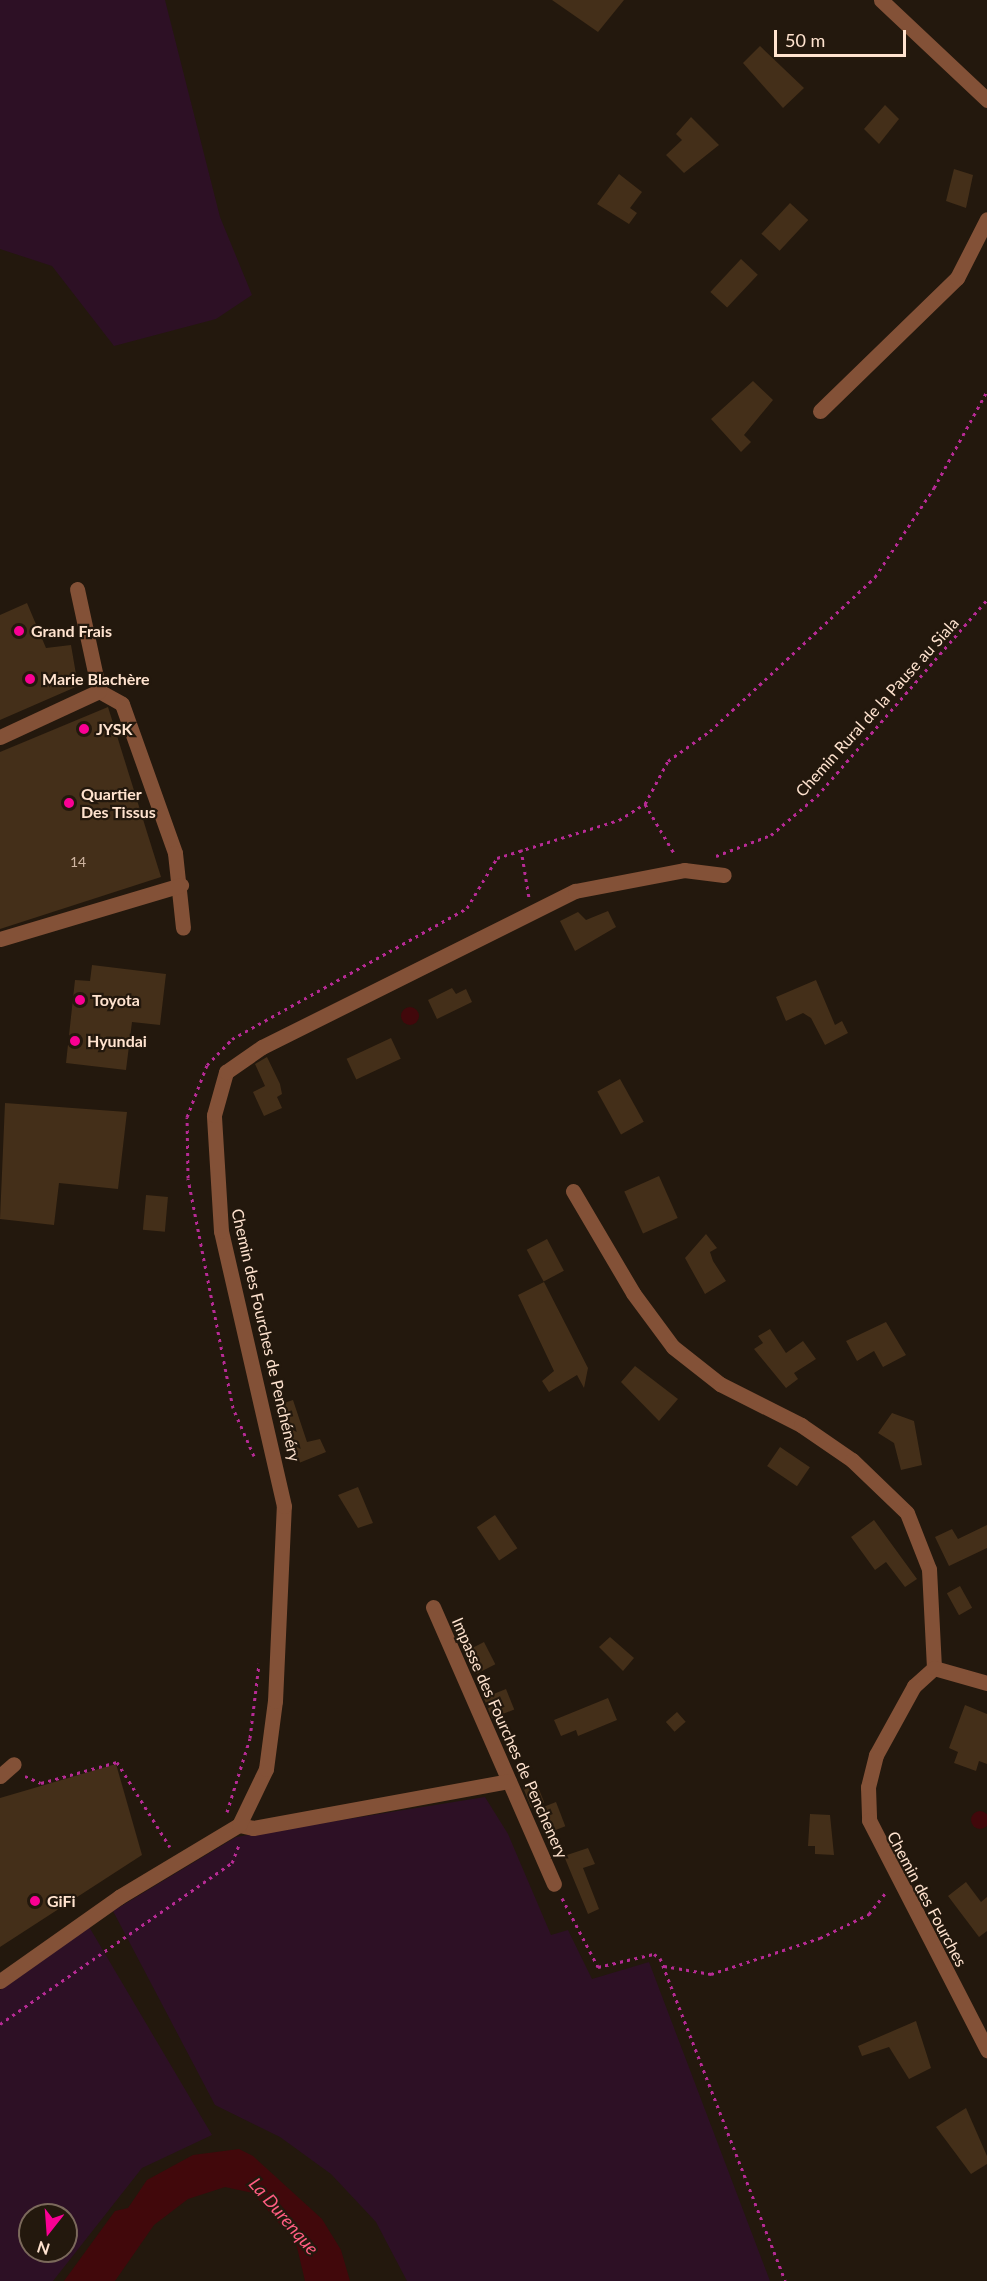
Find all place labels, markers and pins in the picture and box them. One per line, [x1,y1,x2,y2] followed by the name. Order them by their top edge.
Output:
[31,621,112,641] place label: Grand Frais
[12,624,26,638] marker: Grand Frais
[42,669,150,689] place label: Marie Blachère
[23,672,37,686] marker: Marie Blachère
[96,719,133,739] place label: JYSK
[77,722,91,736] marker: JYSK
[81,784,156,822] place label: Quartier Des Tissus
[62,796,76,810] marker: Quartier Des Tissus
[92,990,140,1010] place label: Toyota
[73,993,87,1007] marker: Toyota
[87,1031,147,1051] place label: Hyundai
[68,1034,82,1048] marker: Hyundai
[47,1891,76,1911] place label: GiFi
[28,1894,42,1908] marker: GiFi

